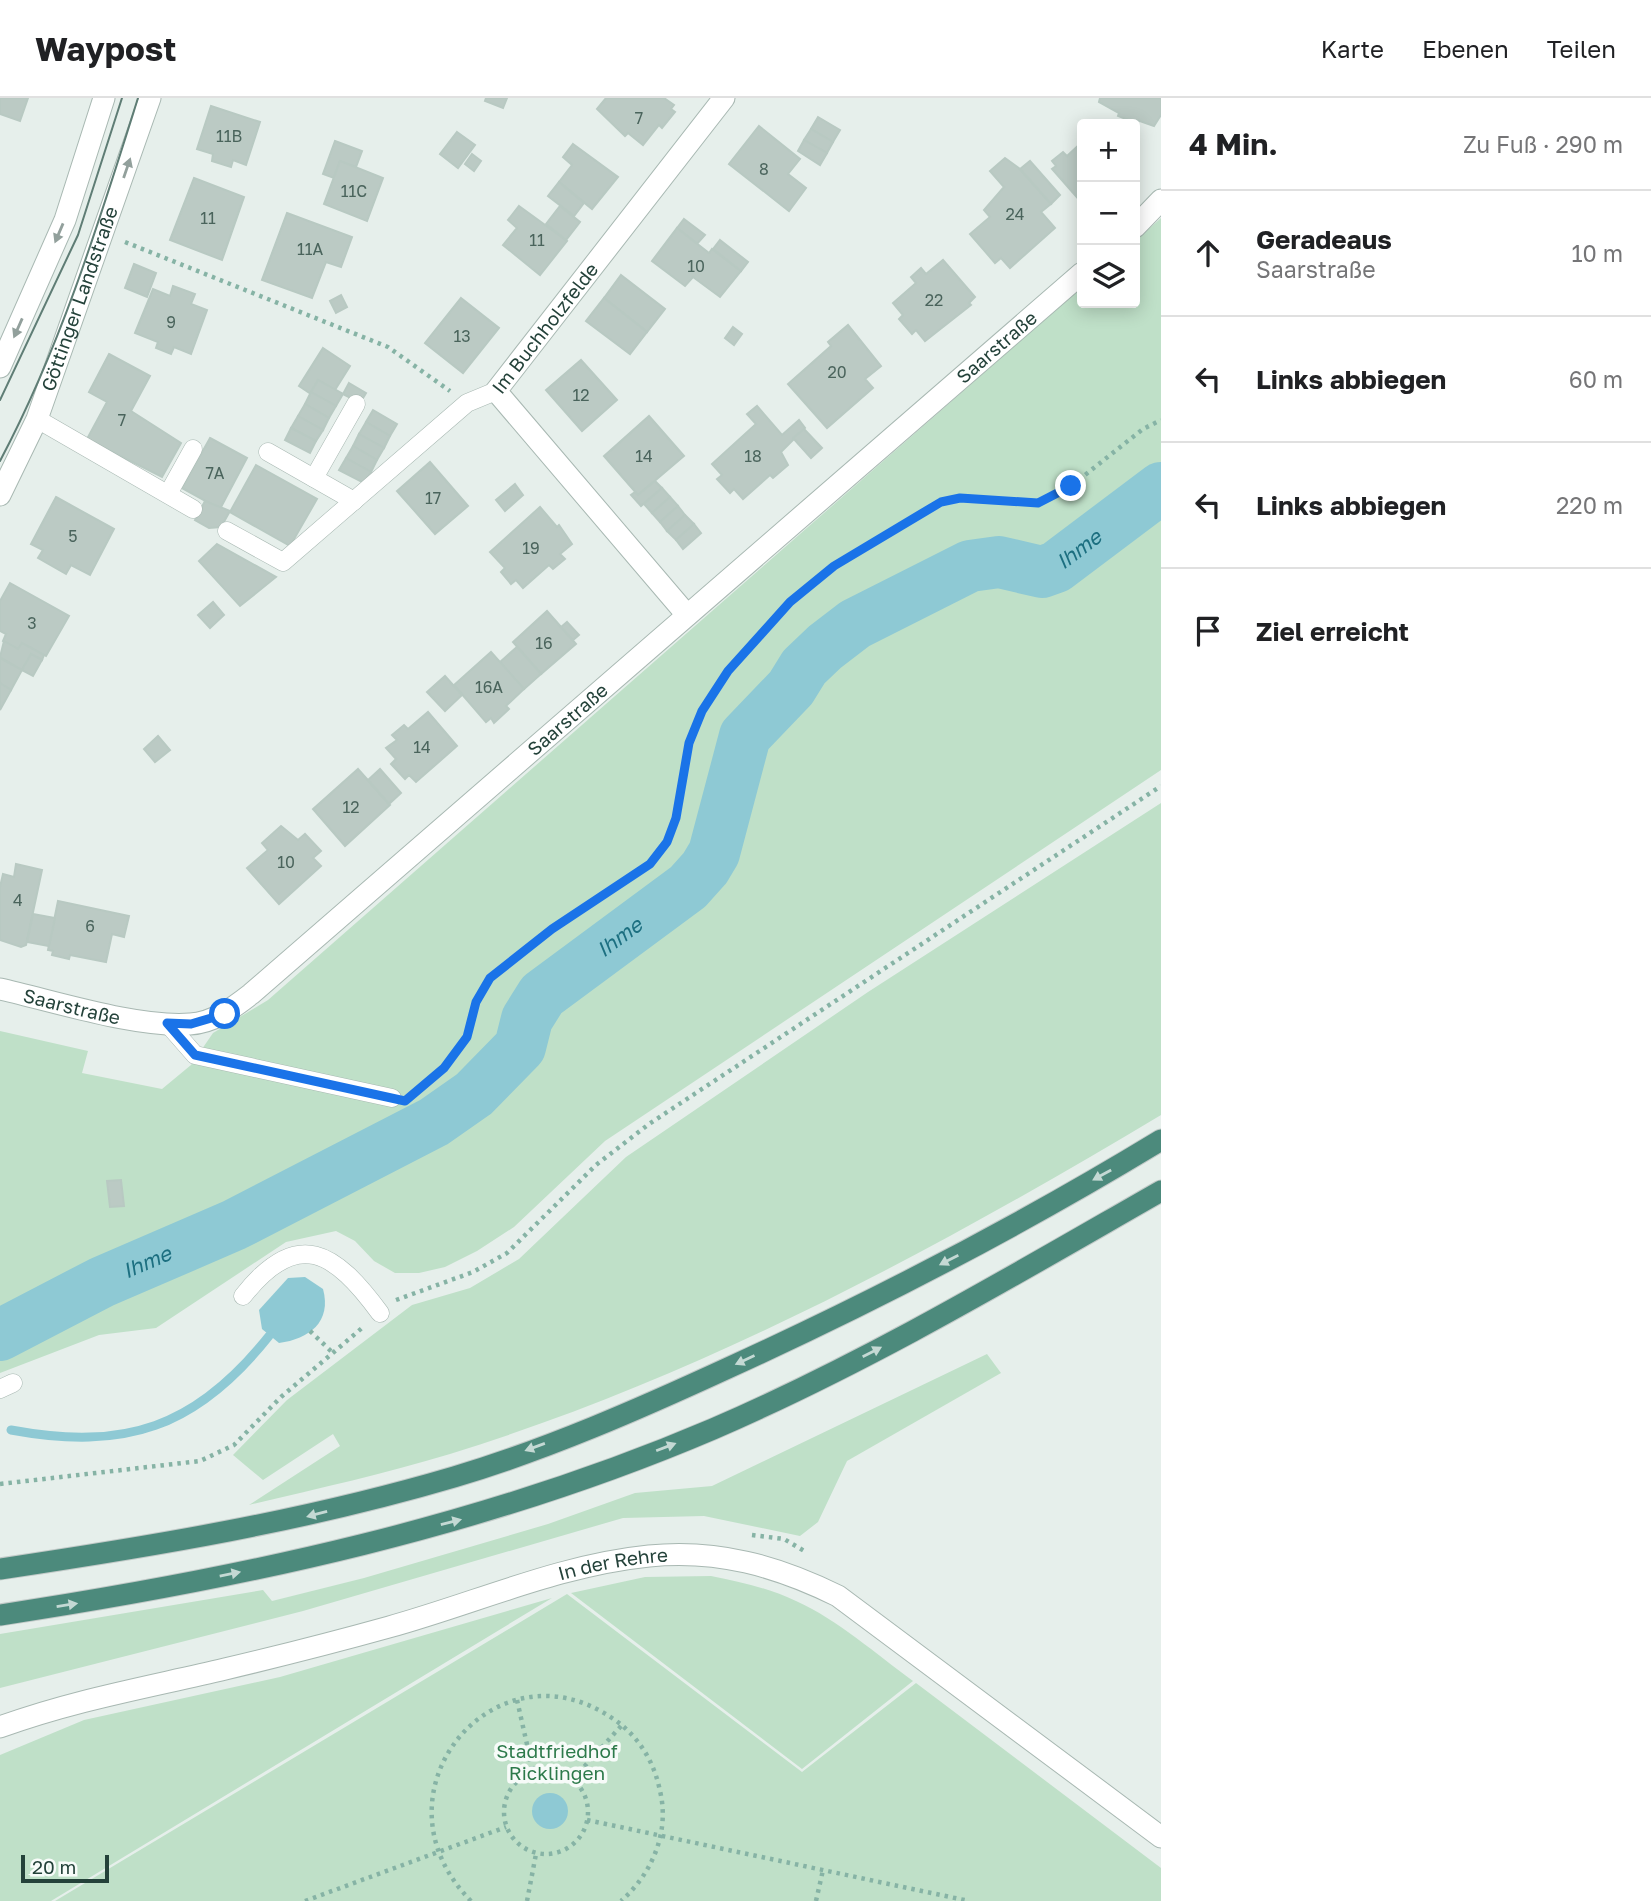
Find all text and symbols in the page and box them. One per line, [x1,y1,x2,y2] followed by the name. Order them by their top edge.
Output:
[35,29,176,68] text: Waypost
[1321,34,1384,63] text: Karte
[1422,34,1509,63] text: Ebenen
[1547,34,1616,63] text: Teilen
[635,108,643,128] house number: 7
[1077,119,1140,308] map controls
[1077,119,1140,182] button: +
[216,126,242,146] house number: 11B
[1189,126,1278,162] text: 4 Min.
[1463,130,1623,158] text: Zu Fuß · 290 m
[122,157,133,178] one-way arrow
[759,159,769,179] house number: 8
[341,181,367,201] house number: 11C
[1077,182,1140,245] button: −
[36,203,122,394] street label: Göttinger Landstraße
[1005,204,1025,224] house number: 24
[200,208,216,228] house number: 11
[54,222,65,243] one-way arrow
[1256,224,1392,255] text: Geradeaus
[529,230,545,250] house number: 11
[1189,234,1227,272] icon: ahead
[297,239,323,259] house number: 11A
[1571,239,1623,267] text: 10 m
[1077,245,1140,308] button: layers
[1256,255,1376,283] text: Saarstraße
[687,256,705,276] house number: 10
[486,258,603,398] street label: Im Buchholzfelde
[925,290,943,310] house number: 22
[951,306,1041,388] street label: Saarstraße
[166,312,176,332] house number: 9
[12,317,23,338] one-way arrow
[453,326,471,346] house number: 13
[1189,360,1227,398] icon: left
[827,362,847,382] house number: 20
[1256,364,1446,395] text: Links abbiegen
[1569,365,1623,393] text: 60 m
[572,385,590,405] house number: 12
[118,410,126,430] house number: 7
[635,446,653,466] house number: 14
[744,446,762,466] house number: 18
[205,463,225,483] house number: 7A
[1055,470,1086,501] route end
[1189,486,1227,524] icon: left
[425,488,441,508] house number: 17
[1256,490,1446,521] text: Links abbiegen
[1556,491,1623,519] text: 220 m
[1051,522,1108,574] water label: Ihme
[68,526,78,546] house number: 5
[522,538,540,558] house number: 19
[1189,612,1227,650] icon: arrive
[27,613,37,633] house number: 3
[1256,616,1409,647] text: Ziel erreicht
[535,633,553,653] house number: 16
[475,677,503,697] house number: 16A
[522,678,612,760] street label: Saarstraße
[413,737,431,757] house number: 14
[342,797,360,817] house number: 12
[277,852,295,872] house number: 10
[13,890,23,910] house number: 4
[591,910,648,962] water label: Ihme
[85,916,95,936] house number: 6
[21,983,122,1029] street label: Saarstraße
[209,998,240,1029] route start
[1093,1169,1112,1181] one-way arrow
[118,1239,177,1284] water label: Ihme
[939,1255,959,1266] one-way arrow
[862,1346,882,1357] one-way arrow
[735,1355,755,1366] one-way arrow
[655,1441,676,1452] one-way arrow
[524,1442,545,1453] one-way arrow
[307,1509,328,1519] one-way arrow
[440,1516,462,1527] one-way arrow
[555,1543,668,1584] street label: In der Rehre
[219,1568,241,1579] one-way arrow
[57,1599,79,1610] one-way arrow
[496,1739,618,1784] park label: Stadtfriedhof Ricklingen
[21,1852,108,1884] scale bar
[32,1855,76,1878] text: 20 m

